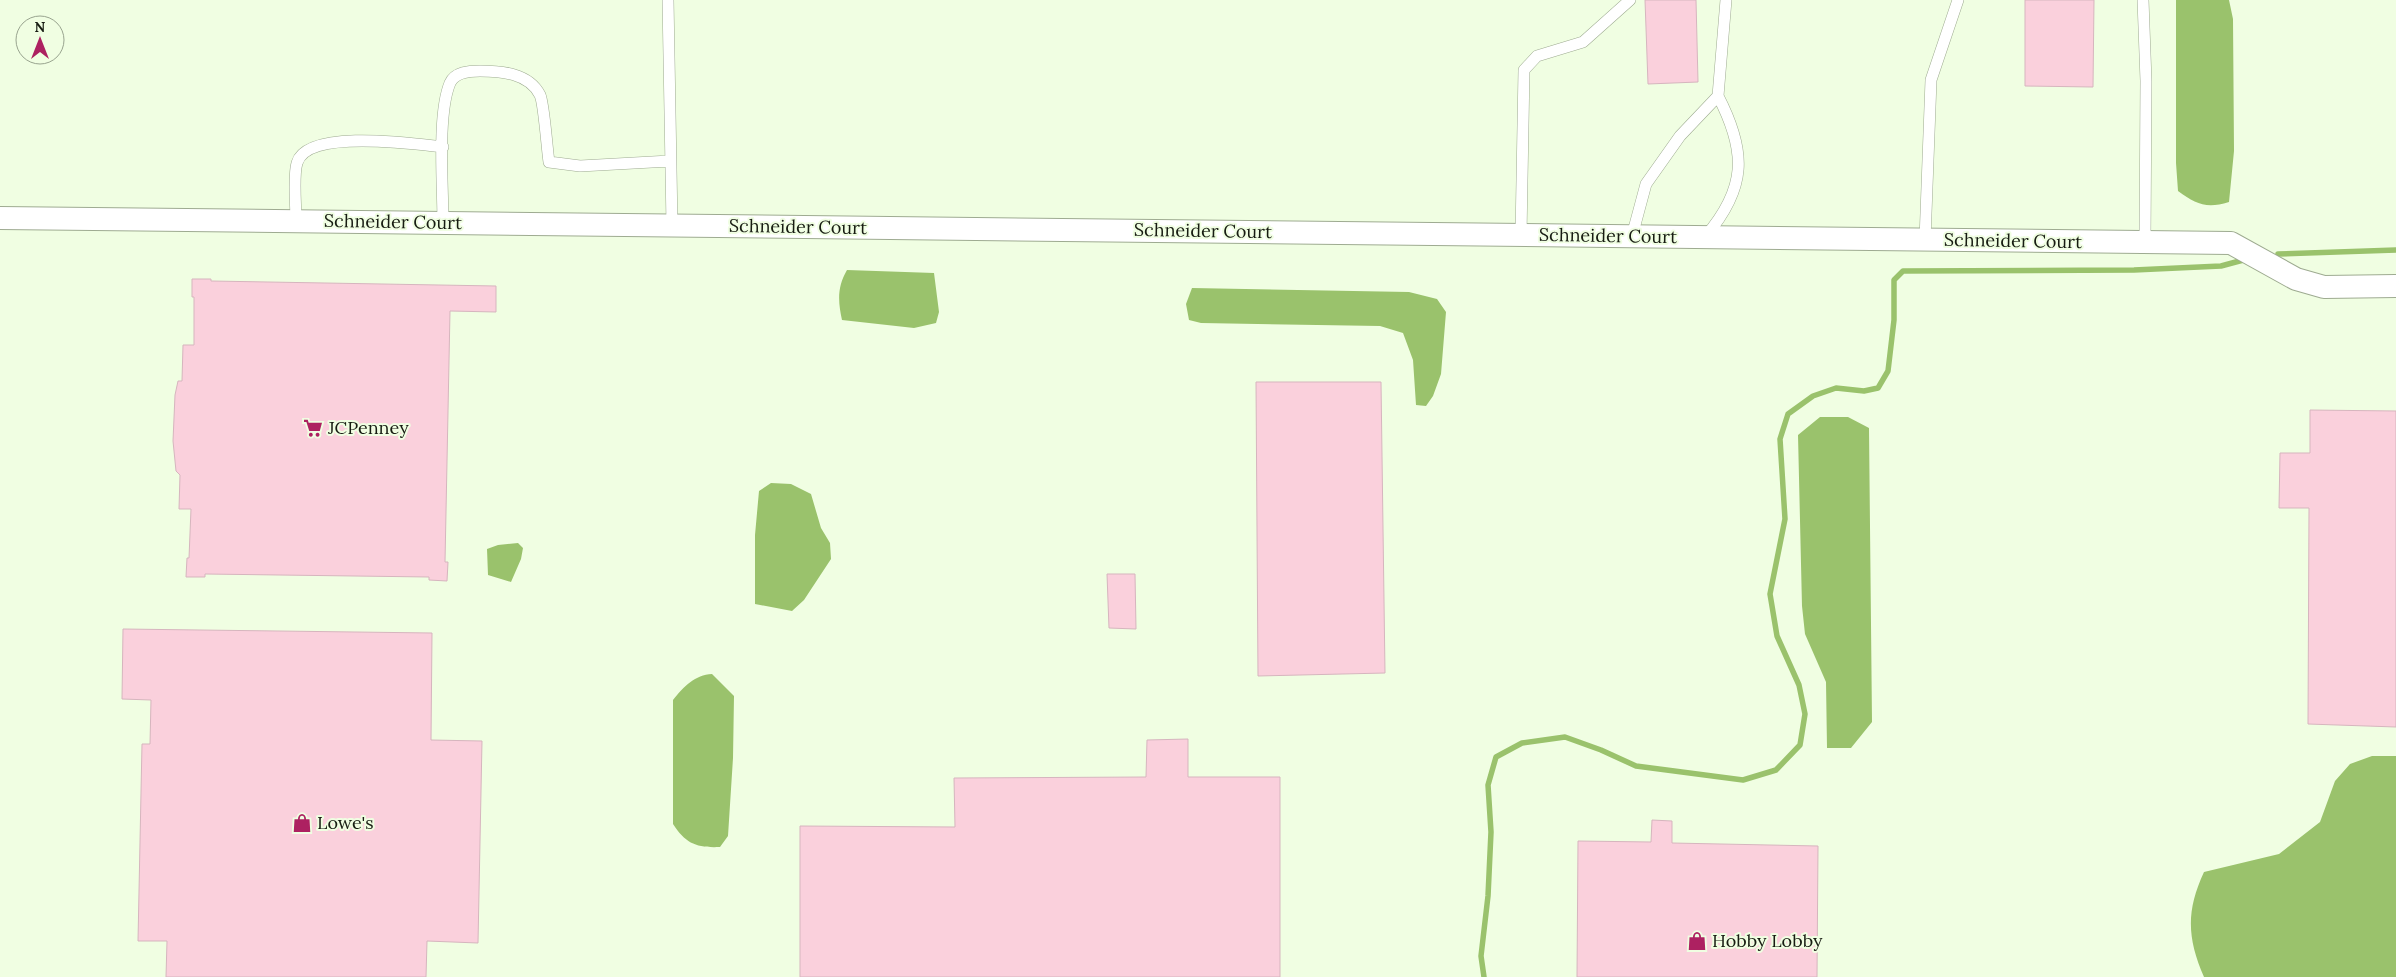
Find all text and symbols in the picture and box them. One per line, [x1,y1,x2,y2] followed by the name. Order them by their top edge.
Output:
[15,15,65,65] north arrow
[35,18,46,36] text: N
[324,209,462,234] street label: Schneider Court
[729,214,867,239] street label: Schneider Court
[1134,218,1272,243] street label: Schneider Court
[1539,223,1677,248] street label: Schneider Court
[1944,228,2082,253] street label: Schneider Court
[327,416,409,439] place label: JCPenney
[302,417,324,439] supermarket icon: JCPenney
[317,811,374,834] place label: Lowe's
[291,812,313,834] shop icon: Lowe's
[1712,929,1823,952] place label: Hobby Lobby
[1686,930,1708,952] shop icon: Hobby Lobby

